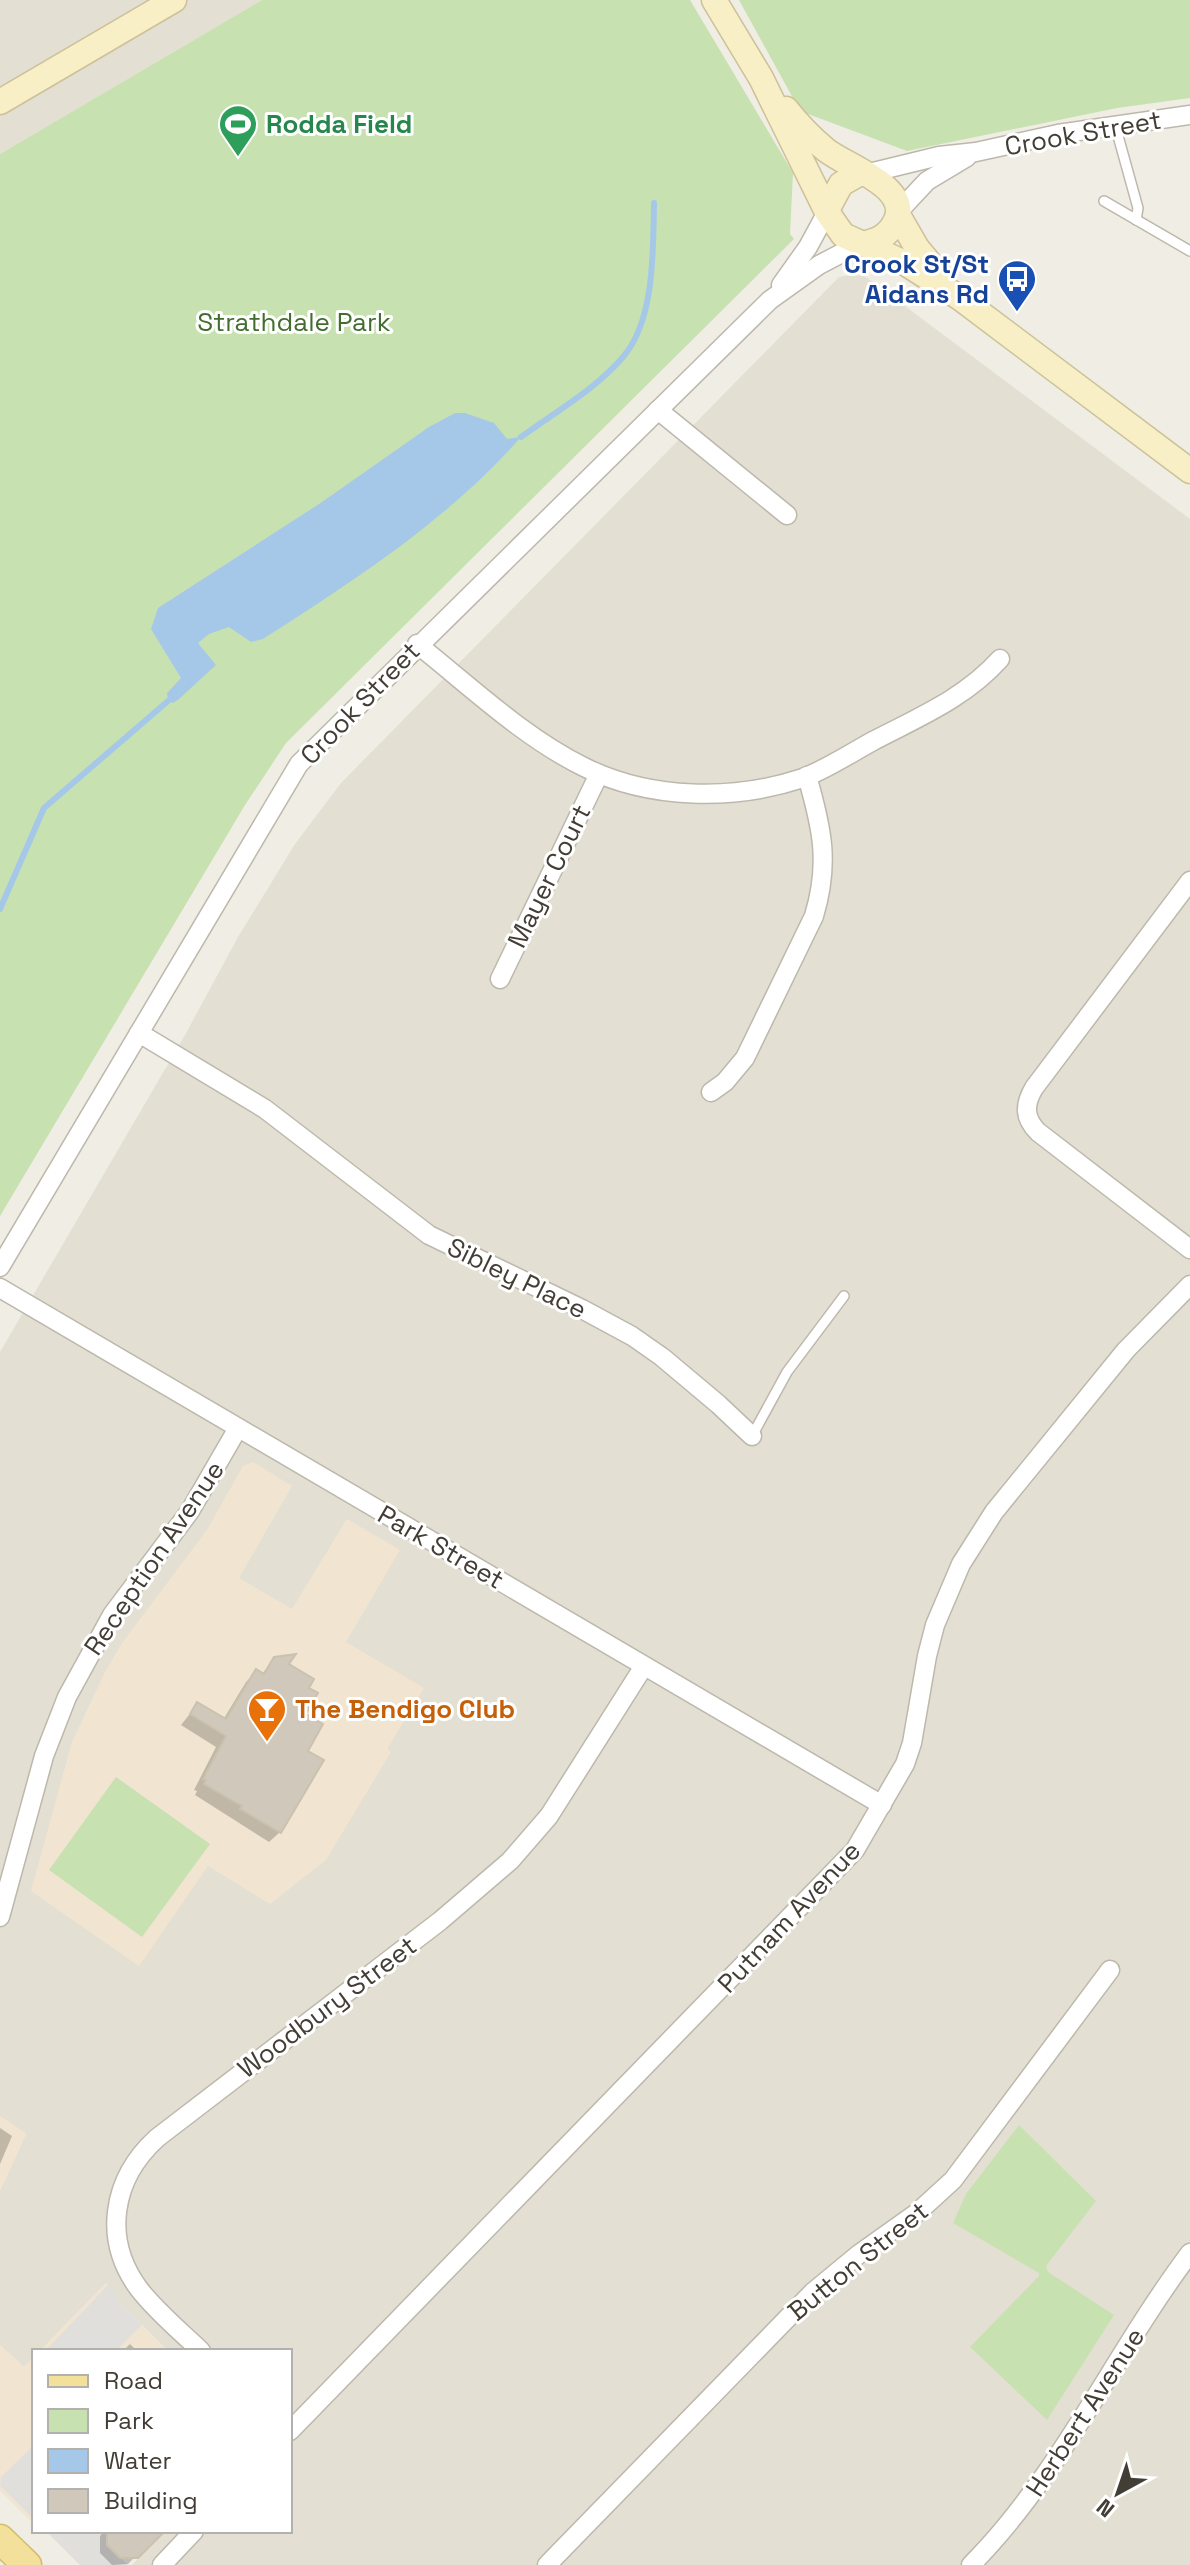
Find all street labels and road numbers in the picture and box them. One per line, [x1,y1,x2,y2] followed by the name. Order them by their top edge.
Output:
[1002,103,1164,163] street label: Crook Street
[293,634,427,772] street label: Crook Street
[500,799,598,953] street label: Mayer Court
[442,1230,592,1326] street label: Sibley Place
[76,1454,232,1662] street label: Reception Avenue
[372,1497,510,1597] street label: Park Street
[710,1834,868,2000] street label: Putnam Avenue
[231,1928,423,2086] street label: Woodbury Street
[781,2194,935,2328] street label: Button Street
[1018,2321,1152,2503] street label: Herbert Avenue

